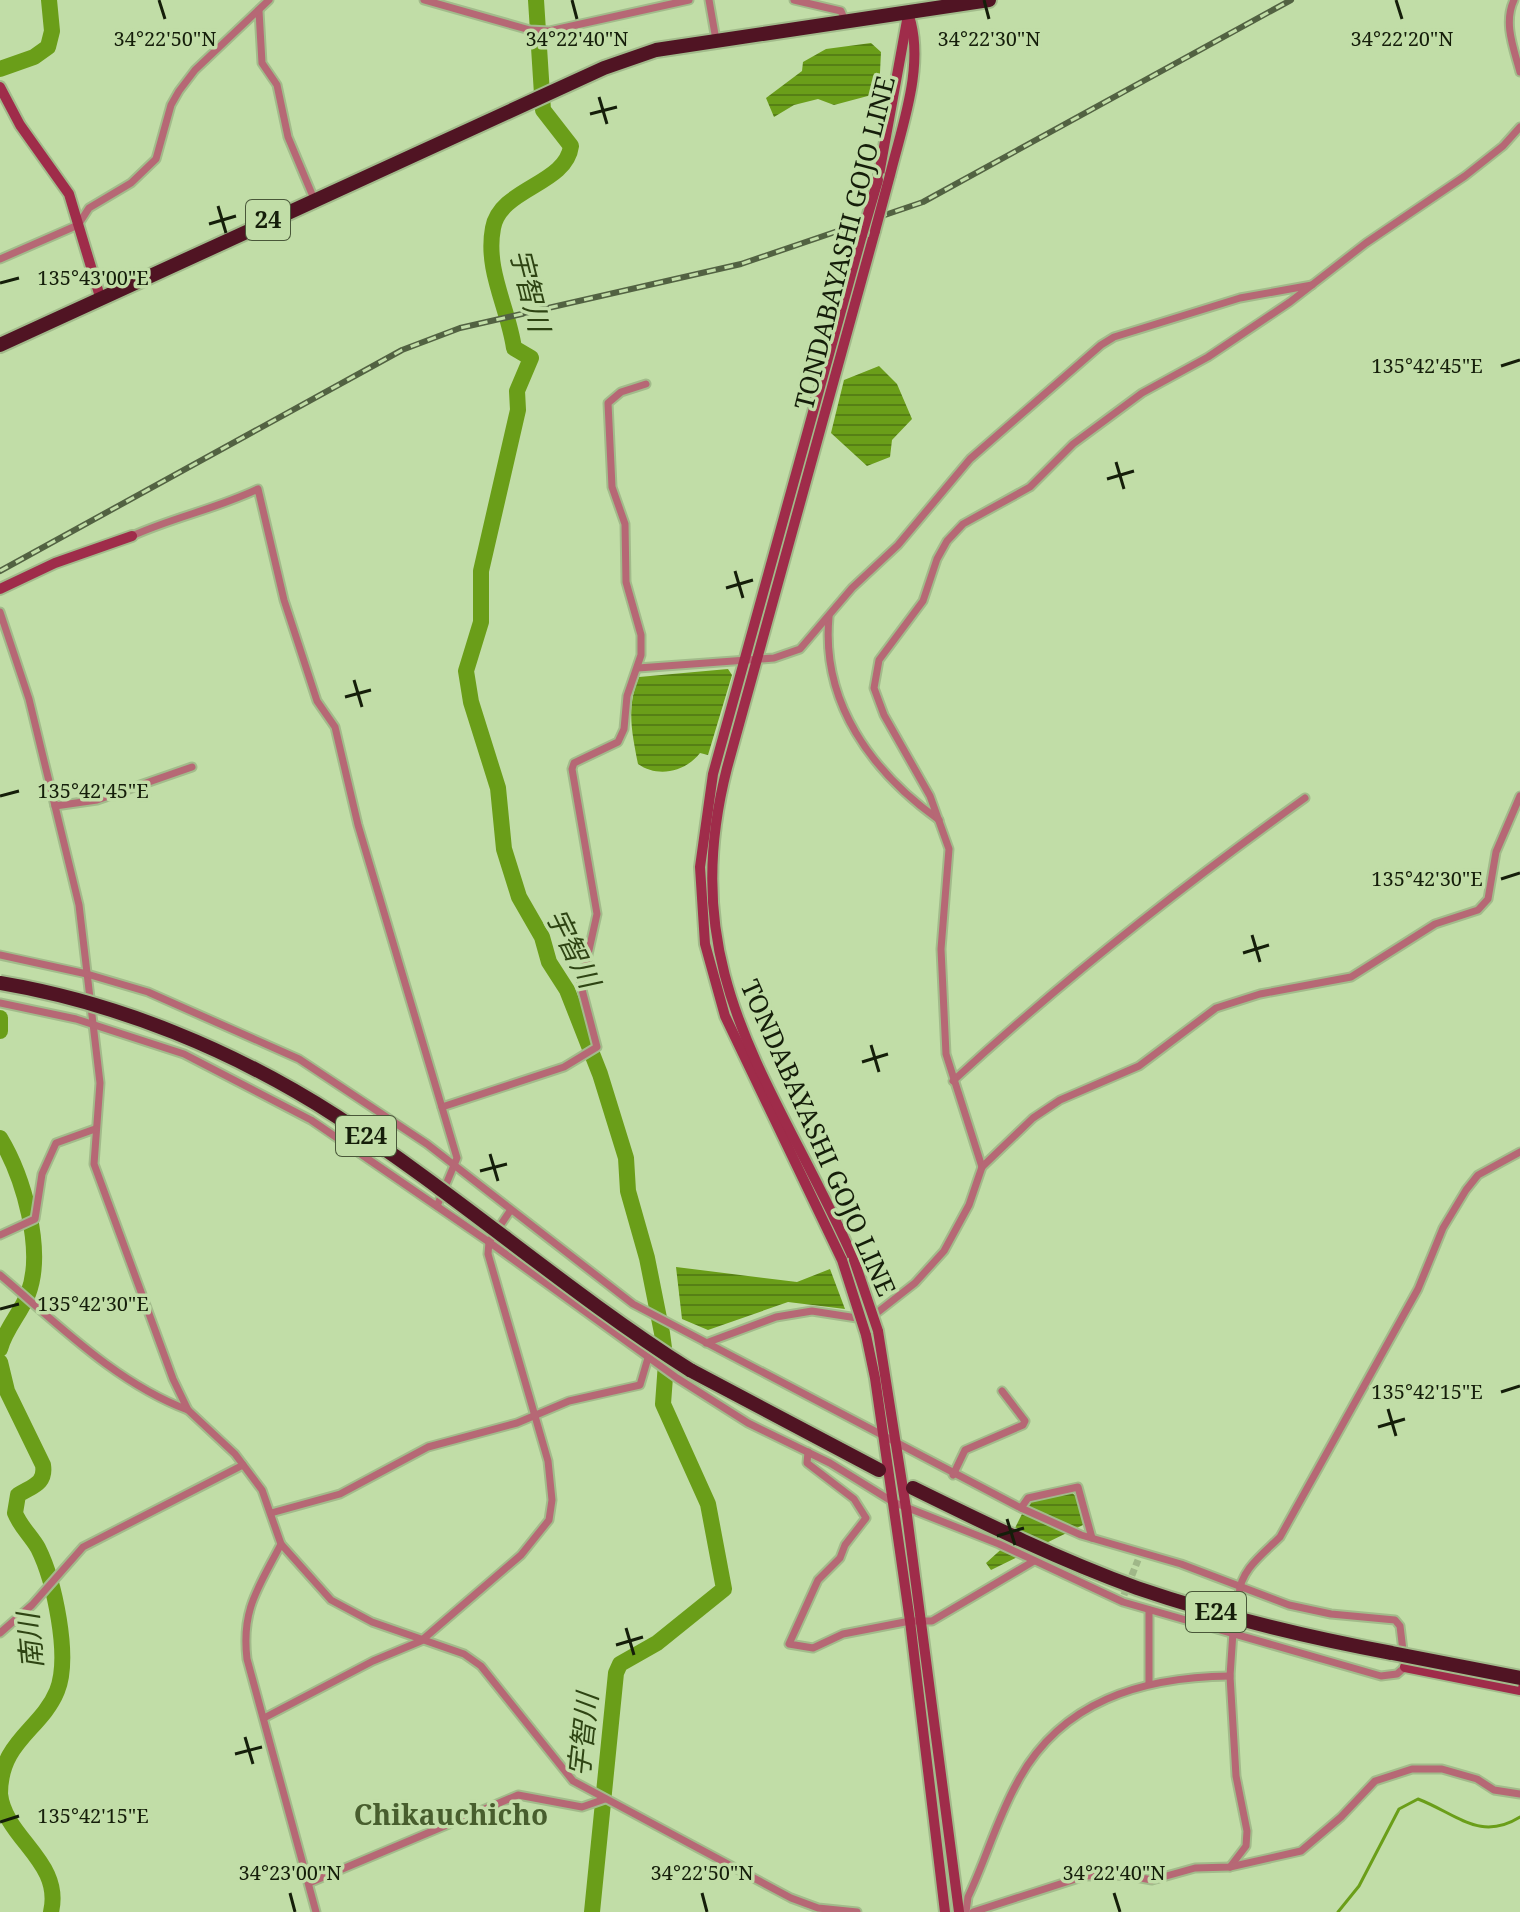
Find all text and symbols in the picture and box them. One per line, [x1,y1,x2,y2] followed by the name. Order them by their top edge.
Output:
[114,25,216,52] text: 34°22'50"N
[526,25,628,52] text: 34°22'40"N
[938,25,1040,52] text: 34°22'30"N
[1351,25,1453,52] text: 34°22'20"N
[785,72,903,414] street label: TONDABAYASHI GOJO LINE
[246,200,290,240] road number: 24
[502,244,560,338] water label: 宇智川
[37,264,149,291] text: 135°43'00"E
[1371,352,1483,379] text: 135°42'45"E
[37,777,149,804] text: 135°42'45"E
[1371,865,1483,892] text: 135°42'30"E
[538,901,611,996] water label: 宇智川
[733,974,905,1302] street label: TONDABAYASHI GOJO LINE
[336,1116,396,1156] road number: E24
[37,1290,149,1317] text: 135°42'30"E
[1371,1378,1483,1405] text: 135°42'15"E
[1186,1592,1246,1632] road number: E24
[7,1609,50,1671] water label: 南川
[559,1688,606,1779] water label: 宇智川
[354,1795,548,1833] district label: Chikauchicho
[37,1802,149,1829] text: 135°42'15"E
[239,1859,341,1886] text: 34°23'00"N
[651,1859,753,1886] text: 34°22'50"N
[1063,1859,1165,1886] text: 34°22'40"N

